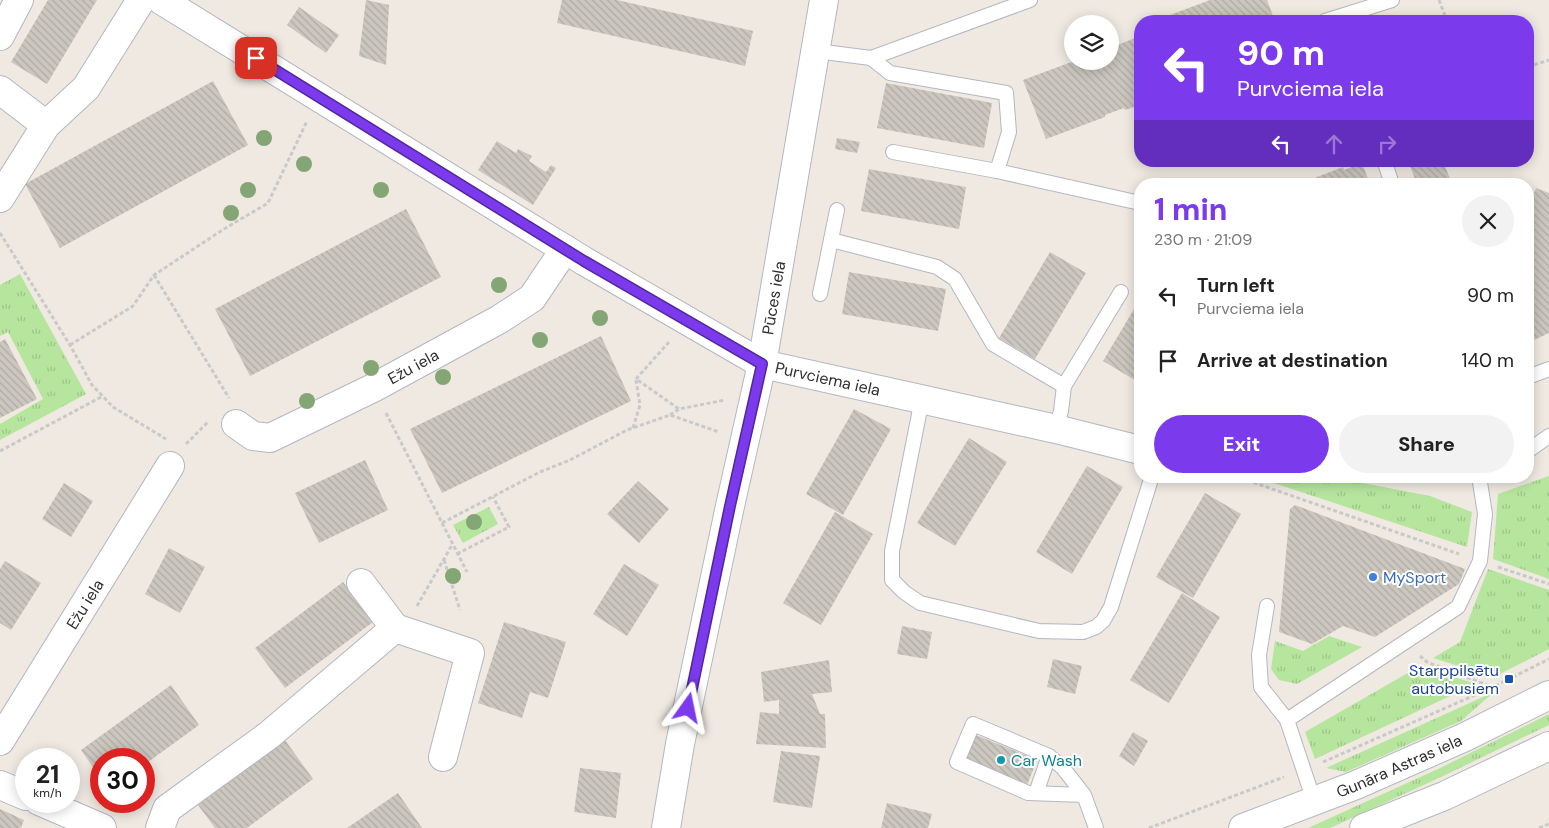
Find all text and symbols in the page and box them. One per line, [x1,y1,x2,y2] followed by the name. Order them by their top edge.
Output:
[1064,15,1119,70] map controls
[1064,15,1119,70] button: layers
[1237,30,1325,76] text: 90 m
[1154,35,1219,100] icon: left
[235,37,277,79] pin
[242,44,270,72] icon: arrive
[1237,74,1384,103] text: Purvciema iela
[1267,130,1295,158] icon: left
[1320,130,1348,158] icon: ahead
[1373,130,1401,158] icon: right
[1154,190,1227,229] text: 1 min
[1462,195,1514,247] button: close
[1154,229,1252,250] text: 230 m · 21:09
[757,260,790,336] street label: Pūces iela
[1197,273,1275,298] text: Turn left
[1154,282,1182,310] icon: left
[1467,283,1514,308] text: 90 m
[1197,298,1304,319] text: Purvciema iela
[384,344,442,389] street label: Ežu iela
[1154,347,1182,375] icon: arrive
[1197,348,1388,373] text: Arrive at destination
[1462,348,1514,373] text: 140 m
[773,357,882,401] street label: Purvciema iela
[1154,415,1329,473] button: Exit
[1339,415,1514,473] button: Share
[1383,567,1446,588] place label: MySport
[1367,571,1379,583] marker: MySport
[62,575,108,633] street label: Ežu iela
[1409,660,1499,699] place label: Starppilsētu autobusiem
[1503,673,1515,685] marker: Starppilsētu autobusiem
[661,681,713,733] position arrow
[1333,730,1465,803] street label: Gunāra Astras iela
[90,748,155,813] speed limit sign: 30
[1011,750,1082,771] place label: Car Wash
[995,754,1007,766] marker: Car Wash
[36,758,59,791] text: 21
[33,785,62,801] text: km/h

